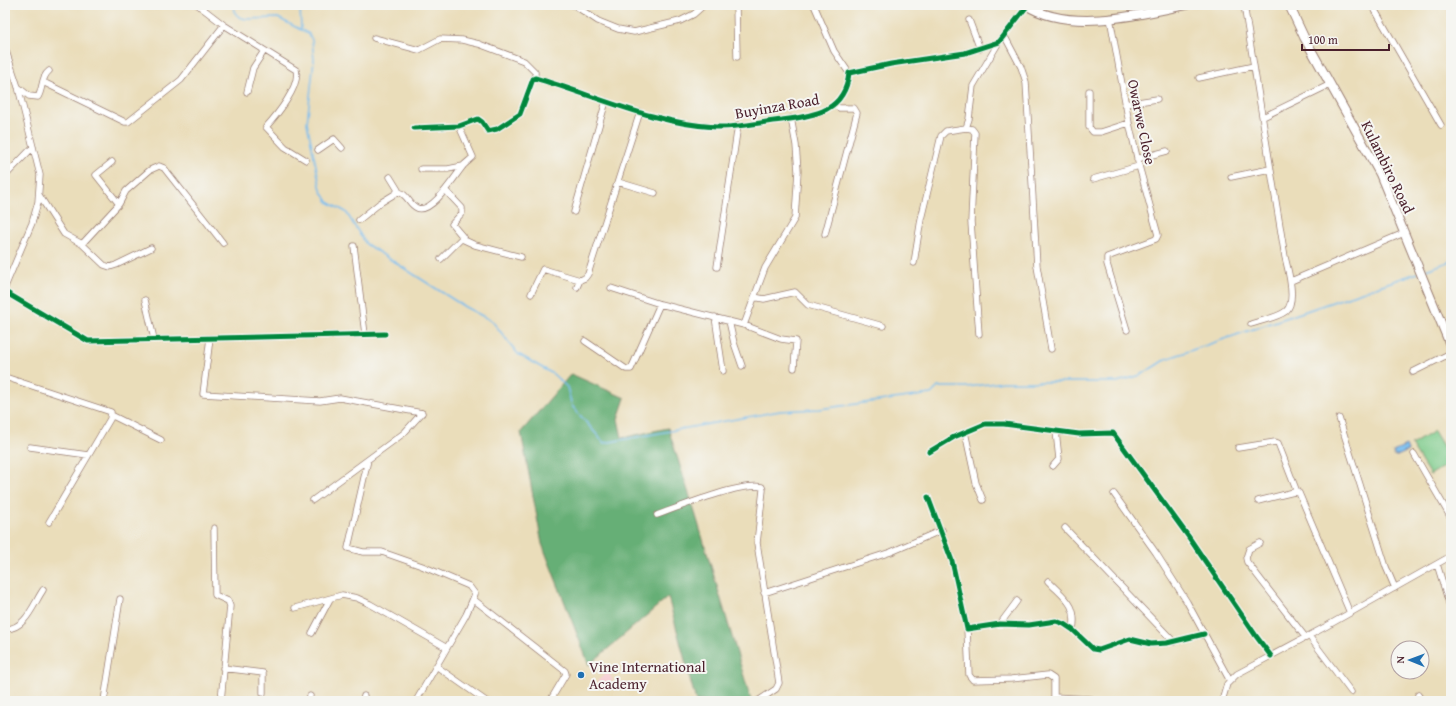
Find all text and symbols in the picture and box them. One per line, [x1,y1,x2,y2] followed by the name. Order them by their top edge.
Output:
[1302,26,1389,52] scale bar
[1308,31,1338,48] text: 100 m
[1123,78,1161,166] street label: Owarwe Close
[733,88,821,124] street label: Buyinza Road
[1356,117,1420,217] street label: Kulambiro Road
[1390,640,1430,680] north arrow
[1392,655,1408,664] text: N
[589,656,706,694] place label: Vine International Academy
[576,670,586,680] marker: Vine International Academy

